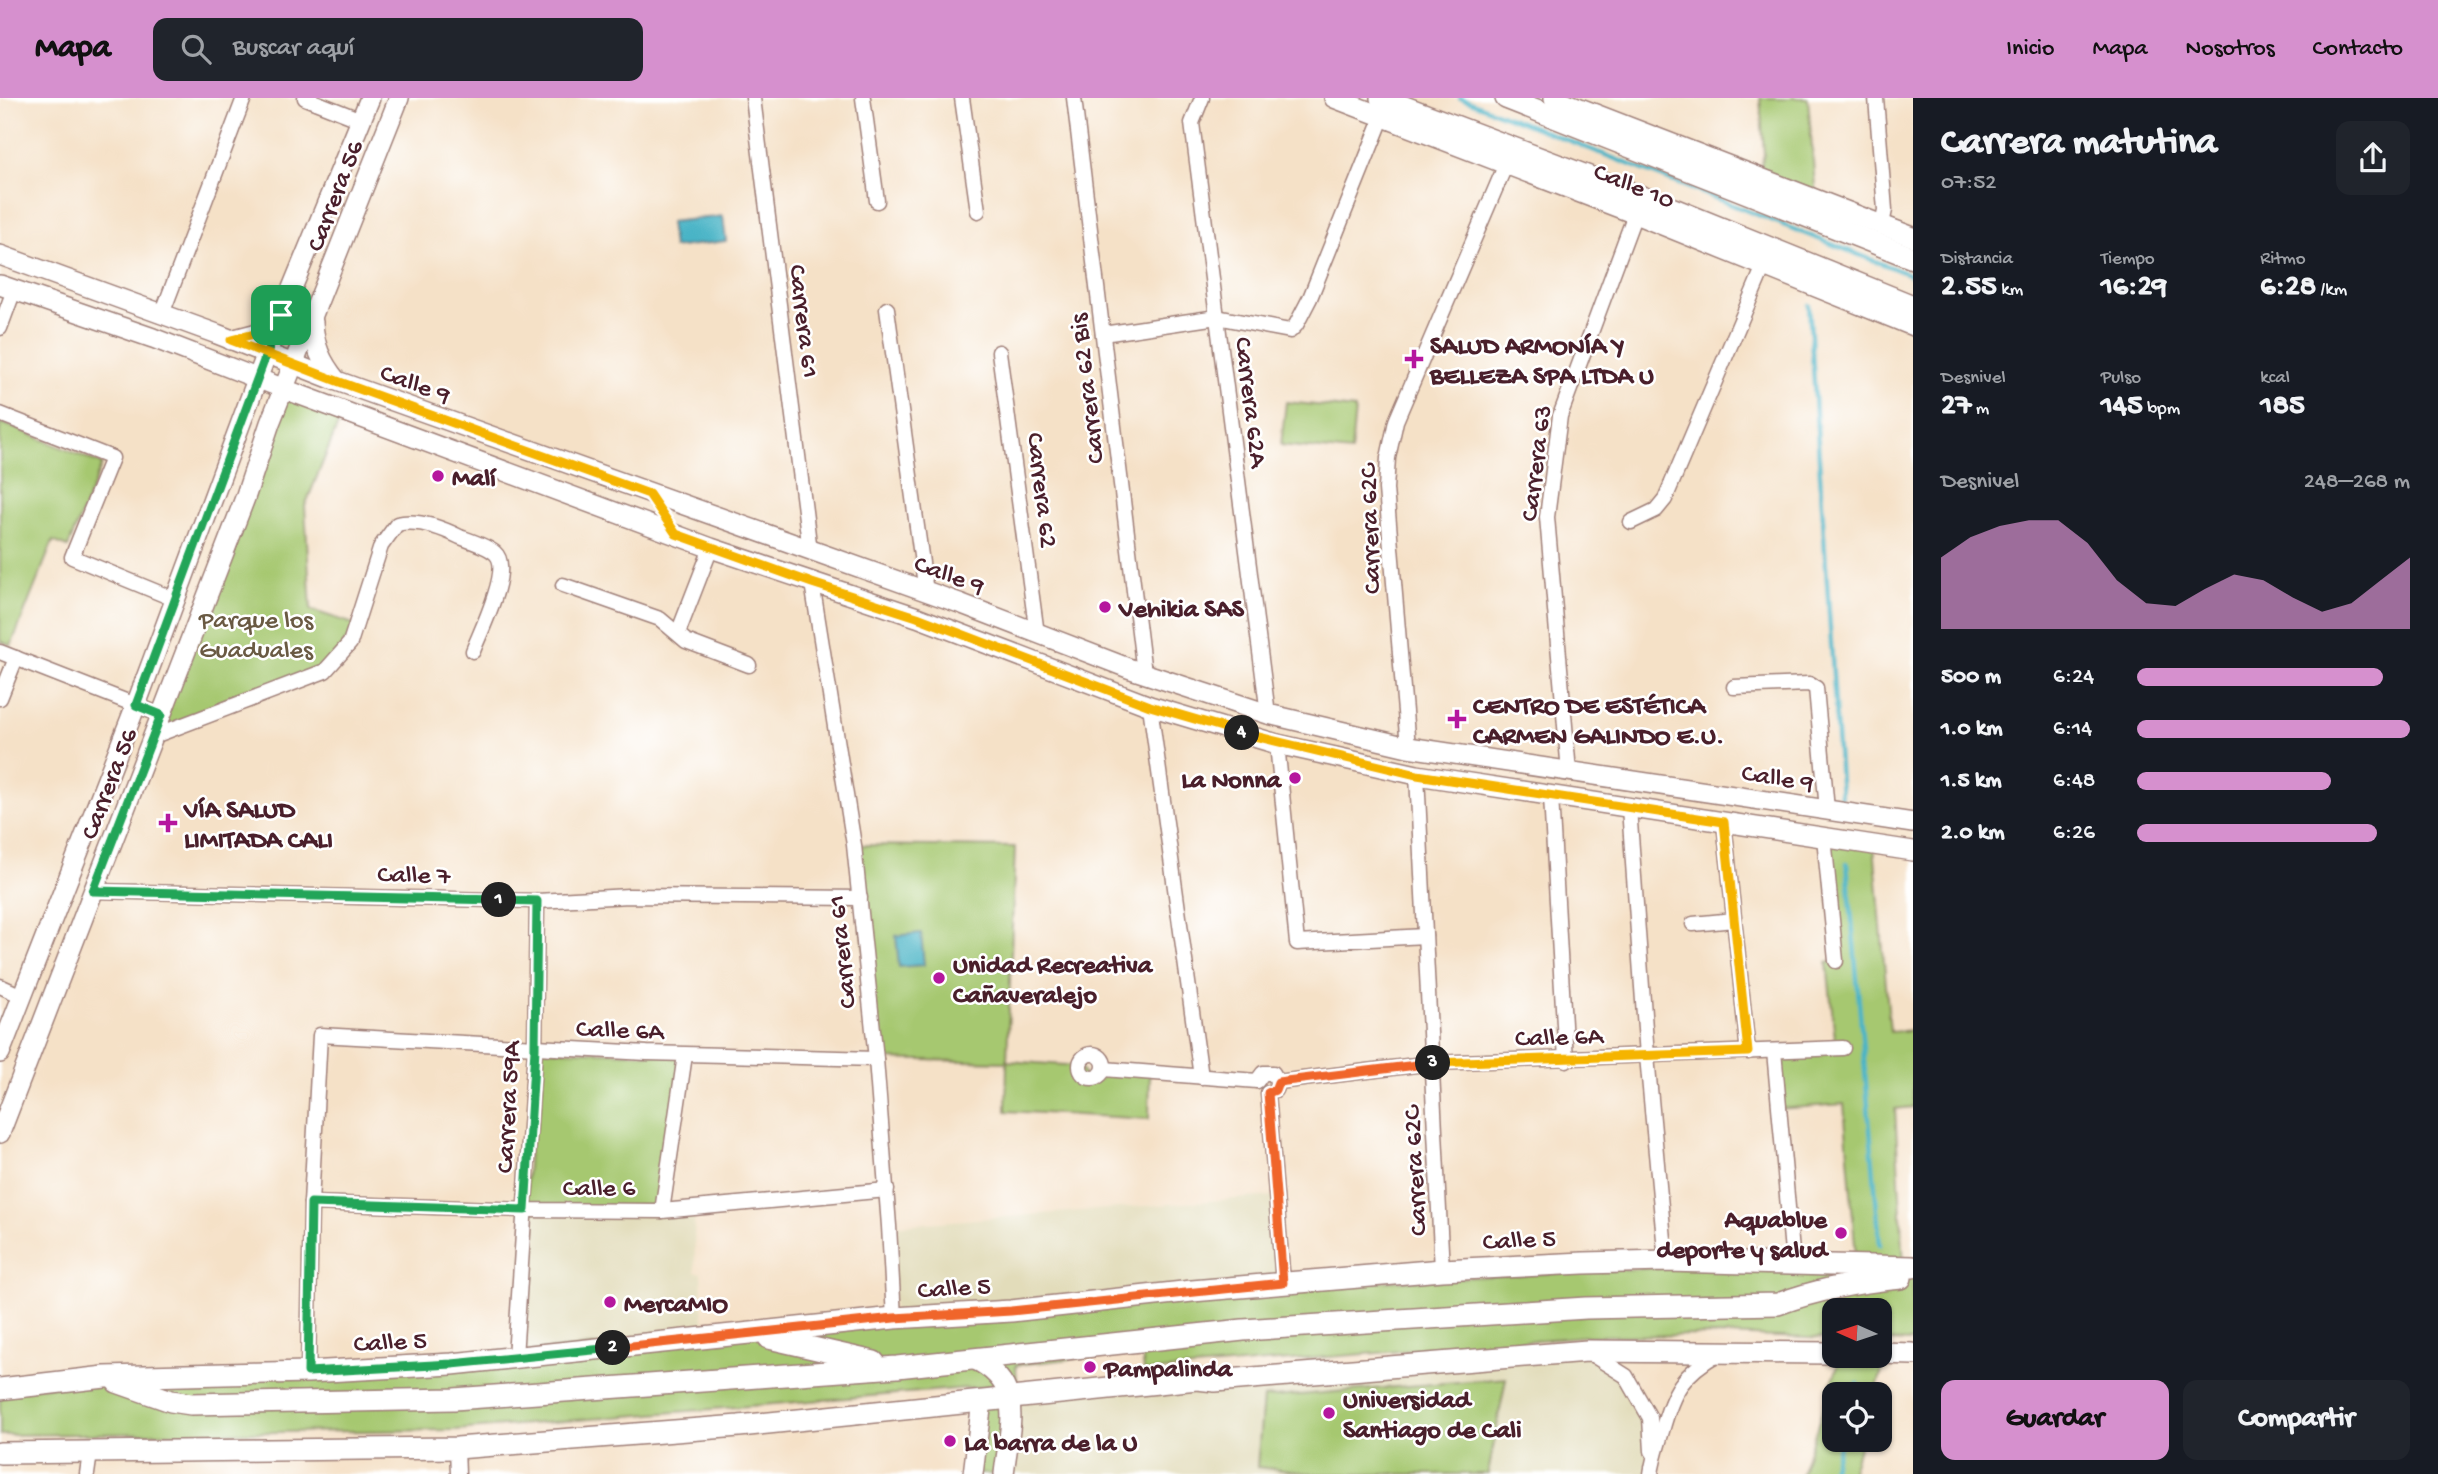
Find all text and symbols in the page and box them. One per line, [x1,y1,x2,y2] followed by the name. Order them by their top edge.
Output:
[153,18,643,81] search box
[35,30,111,68] text: Mapa
[177,30,215,68] icon: search
[233,34,354,65] text: Buscar aquí
[2006,35,2054,64] text: Inicio
[2092,35,2148,64] text: Mapa
[2186,35,2275,64] text: Nosotros
[2313,35,2403,64] text: Contacto
[2336,121,2410,195] button: share
[1941,122,2217,166] text: Carrera matutina
[302,136,373,257] street label: Carrera 56
[1588,158,1679,219] street label: Calle 10
[1941,170,1997,197] text: 07:52
[1941,248,2013,271] text: Distancia
[2101,248,2155,271] text: Tiempo
[2260,248,2306,271] text: Ritmo
[779,263,824,380] street label: Carrera 61
[1941,271,1997,306] text: 2.55
[2101,271,2167,306] text: 16:29
[2260,271,2316,306] text: 6:28
[1997,279,2023,302] text: km
[2316,279,2347,302] text: /km
[251,285,311,345] pin
[262,296,300,334] icon: arrive
[1065,310,1114,465] street label: Carrera 62 Bis
[1429,333,1654,394] place label: SALUD ARMONÍA Y BELLEZA SPA LTDA U
[1225,335,1272,471] street label: Carrera 62A
[1404,349,1424,369] marker: SALUD ARMONÍA Y BELLEZA SPA LTDA U
[375,359,454,413] street label: Calle 9
[1941,367,2006,390] text: Desnivel
[2101,367,2141,390] text: Pulso
[2260,367,2290,390] text: kcal
[1941,390,1971,425] text: 27
[2101,390,2143,425] text: 145
[2260,390,2305,425] text: 185
[1971,398,1989,421] text: m
[2143,398,2180,421] text: bpm
[1516,404,1561,523] street label: Carrera 63
[1017,431,1062,550] street label: Carrera 62
[1355,461,1390,594] street label: Carrera 62C
[452,465,497,496] place label: Malí
[430,468,446,484] marker: Malí
[1941,469,2019,496] text: Desnivel
[2304,469,2410,496] text: 248–268 m
[909,550,988,604] street label: Calle 9
[1118,596,1245,627] place label: Vehikia SAS
[1097,599,1113,615] marker: Vehikia SAS
[198,607,314,668] park label: Parque los Guaduales
[1941,664,2001,691] text: 500 m
[2053,664,2094,691] text: 6:24
[1473,693,1724,754] place label: CENTRO DE ESTÉTICA CARMEN GALINDO E.U.
[1447,709,1467,729] marker: CENTRO DE ESTÉTICA CARMEN GALINDO E.U.
[1224,716,1260,750] pin: 4
[1941,716,2003,743] text: 1.0 km
[2053,716,2092,743] text: 6:14
[1237,721,1246,744] text: 4
[76,724,147,845] street label: Carrera 56
[1739,759,1816,801] street label: Calle 9
[1181,767,1283,798] place label: La Nonna
[1941,768,2002,795] text: 1.5 km
[2053,768,2095,795] text: 6:48
[1287,770,1303,786] marker: La Nonna
[183,797,333,858] place label: VÍA SALUD LIMITADA CALI
[158,813,178,833] marker: VÍA SALUD LIMITADA CALI
[1941,820,2005,847] text: 2.0 km
[2053,820,2095,847] text: 6:26
[377,861,452,894] street label: Calle 7
[482,882,516,918] pin: 1
[495,888,502,911] text: 1
[823,893,866,1010] street label: Carrera 61
[953,952,1154,1013] place label: Unidad Recreativa Cañaveralejo
[931,970,947,986] marker: Unidad Recreativa Cañaveralejo
[575,1015,666,1050] street label: Calle 6A
[1515,1022,1605,1057] street label: Calle 6A
[492,1039,530,1174] street label: Carrera 59A
[1416,1046,1450,1080] pin: 3
[1428,1051,1437,1074] text: 3
[1399,1103,1436,1237] street label: Carrera 62C
[563,1175,636,1206] street label: Calle 6
[1657,1207,1830,1268] place label: Aquablue deporte y salud
[1482,1225,1557,1260] street label: Calle 5
[1833,1225,1849,1241] marker: Aquablue deporte y salud
[917,1272,992,1309] street label: Calle 5
[624,1291,728,1322] place label: MercaMIO
[602,1294,618,1310] marker: MercaMIO
[1822,1298,1892,1368] north arrow
[1822,1298,1892,1452] map controls
[353,1327,428,1362] street label: Calle 5
[596,1330,630,1366] pin: 2
[608,1336,617,1359] text: 2
[1102,1356,1233,1387] place label: Pampalinda
[1082,1359,1098,1375] marker: Pampalinda
[1941,1380,2169,1460] button: Guardar
[2183,1380,2410,1460] button: Compartir
[1822,1382,1892,1452] button: locate
[1343,1387,1522,1448] place label: Universidad Santiago de Cali
[1321,1405,1337,1421] marker: Universidad Santiago de Cali
[964,1430,1137,1461] place label: La barra de la U
[942,1433,958,1449] marker: La barra de la U

